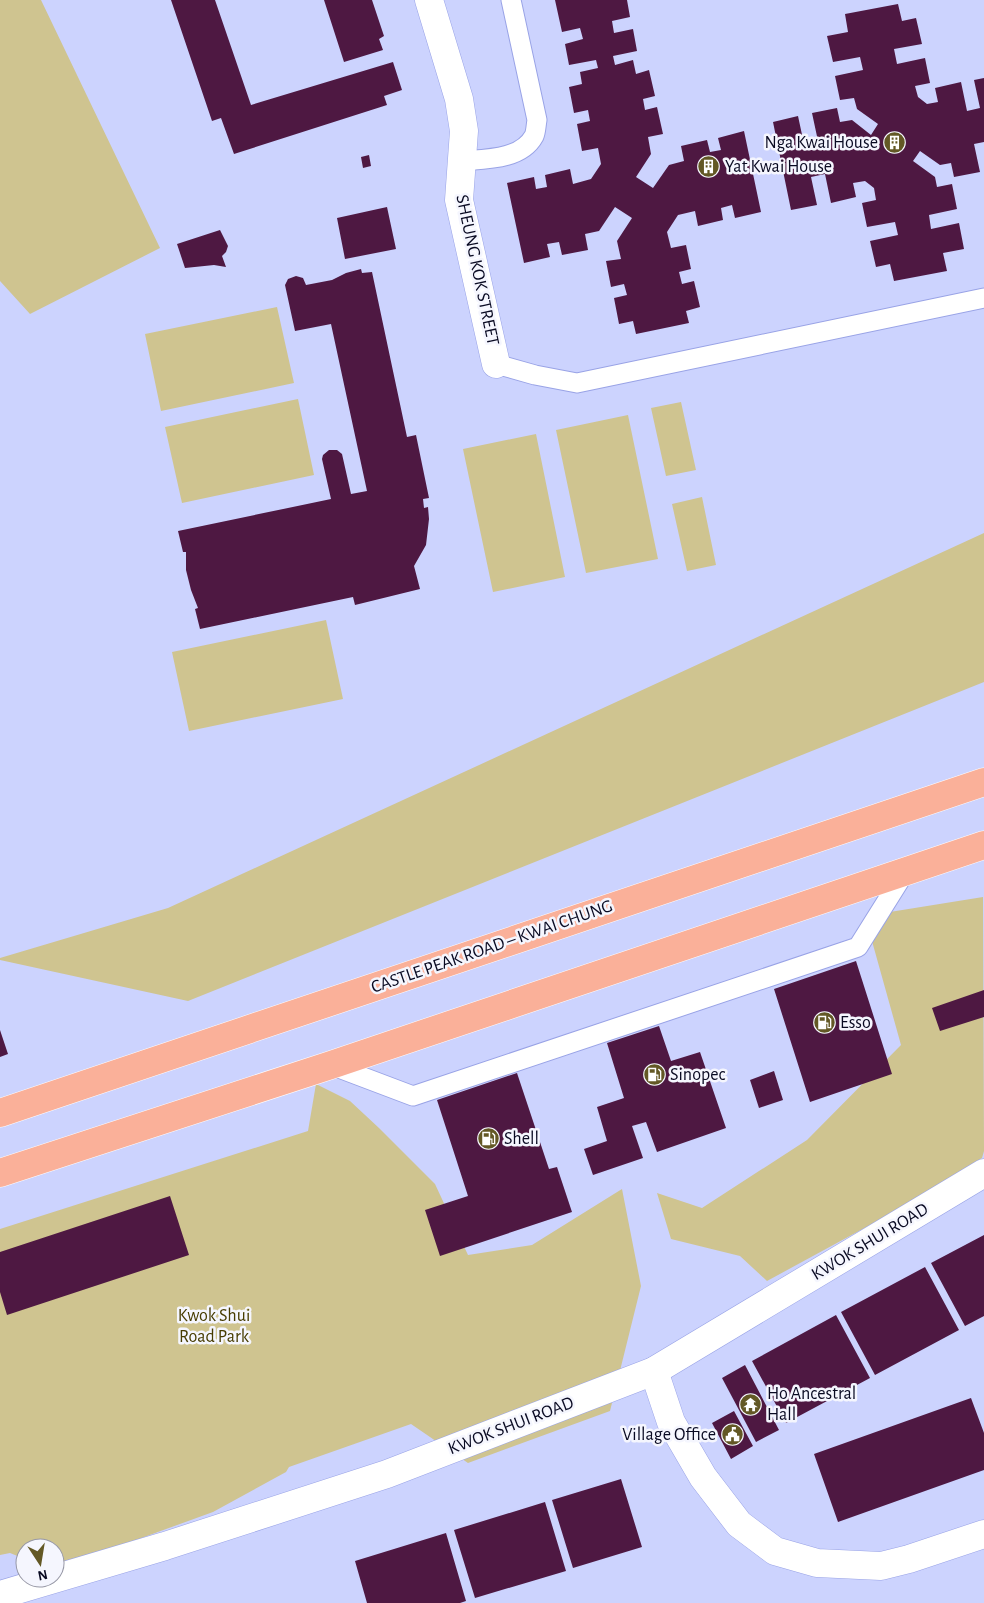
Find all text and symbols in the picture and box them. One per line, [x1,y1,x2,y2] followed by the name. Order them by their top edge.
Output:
[882,131,906,155] building icon: Nga Kwai House
[765,134,878,152] place label: Nga Kwai House
[697,155,721,179] building icon: Yat Kwai House
[725,158,832,176] place label: Yat Kwai House
[452,193,502,347] street label: SHEUNG KOK STREET
[369,897,615,997] street label: CASTLE PEAK ROAD – KWAI CHUNG
[812,1011,836,1035] fuel station icon: Esso
[840,1014,871,1032] place label: Esso
[642,1063,666,1087] fuel station icon: Sinopec
[670,1066,725,1084] place label: Sinopec
[476,1127,500,1151] fuel station icon: Shell
[504,1130,539,1148] place label: Shell
[808,1200,932,1284] street label: KWOK SHUI ROAD
[178,1307,250,1346] park label: Kwok Shui Road Park
[767,1385,856,1424] place label: Ho Ancestral Hall
[739,1392,763,1416] temple icon: Ho Ancestral Hall
[446,1394,576,1458] street label: KWOK SHUI ROAD
[720,1423,744,1447] public building icon: Village Office
[622,1426,716,1444] place label: Village Office
[15,1538,65,1588] north arrow
[36,1567,49,1583] text: N

